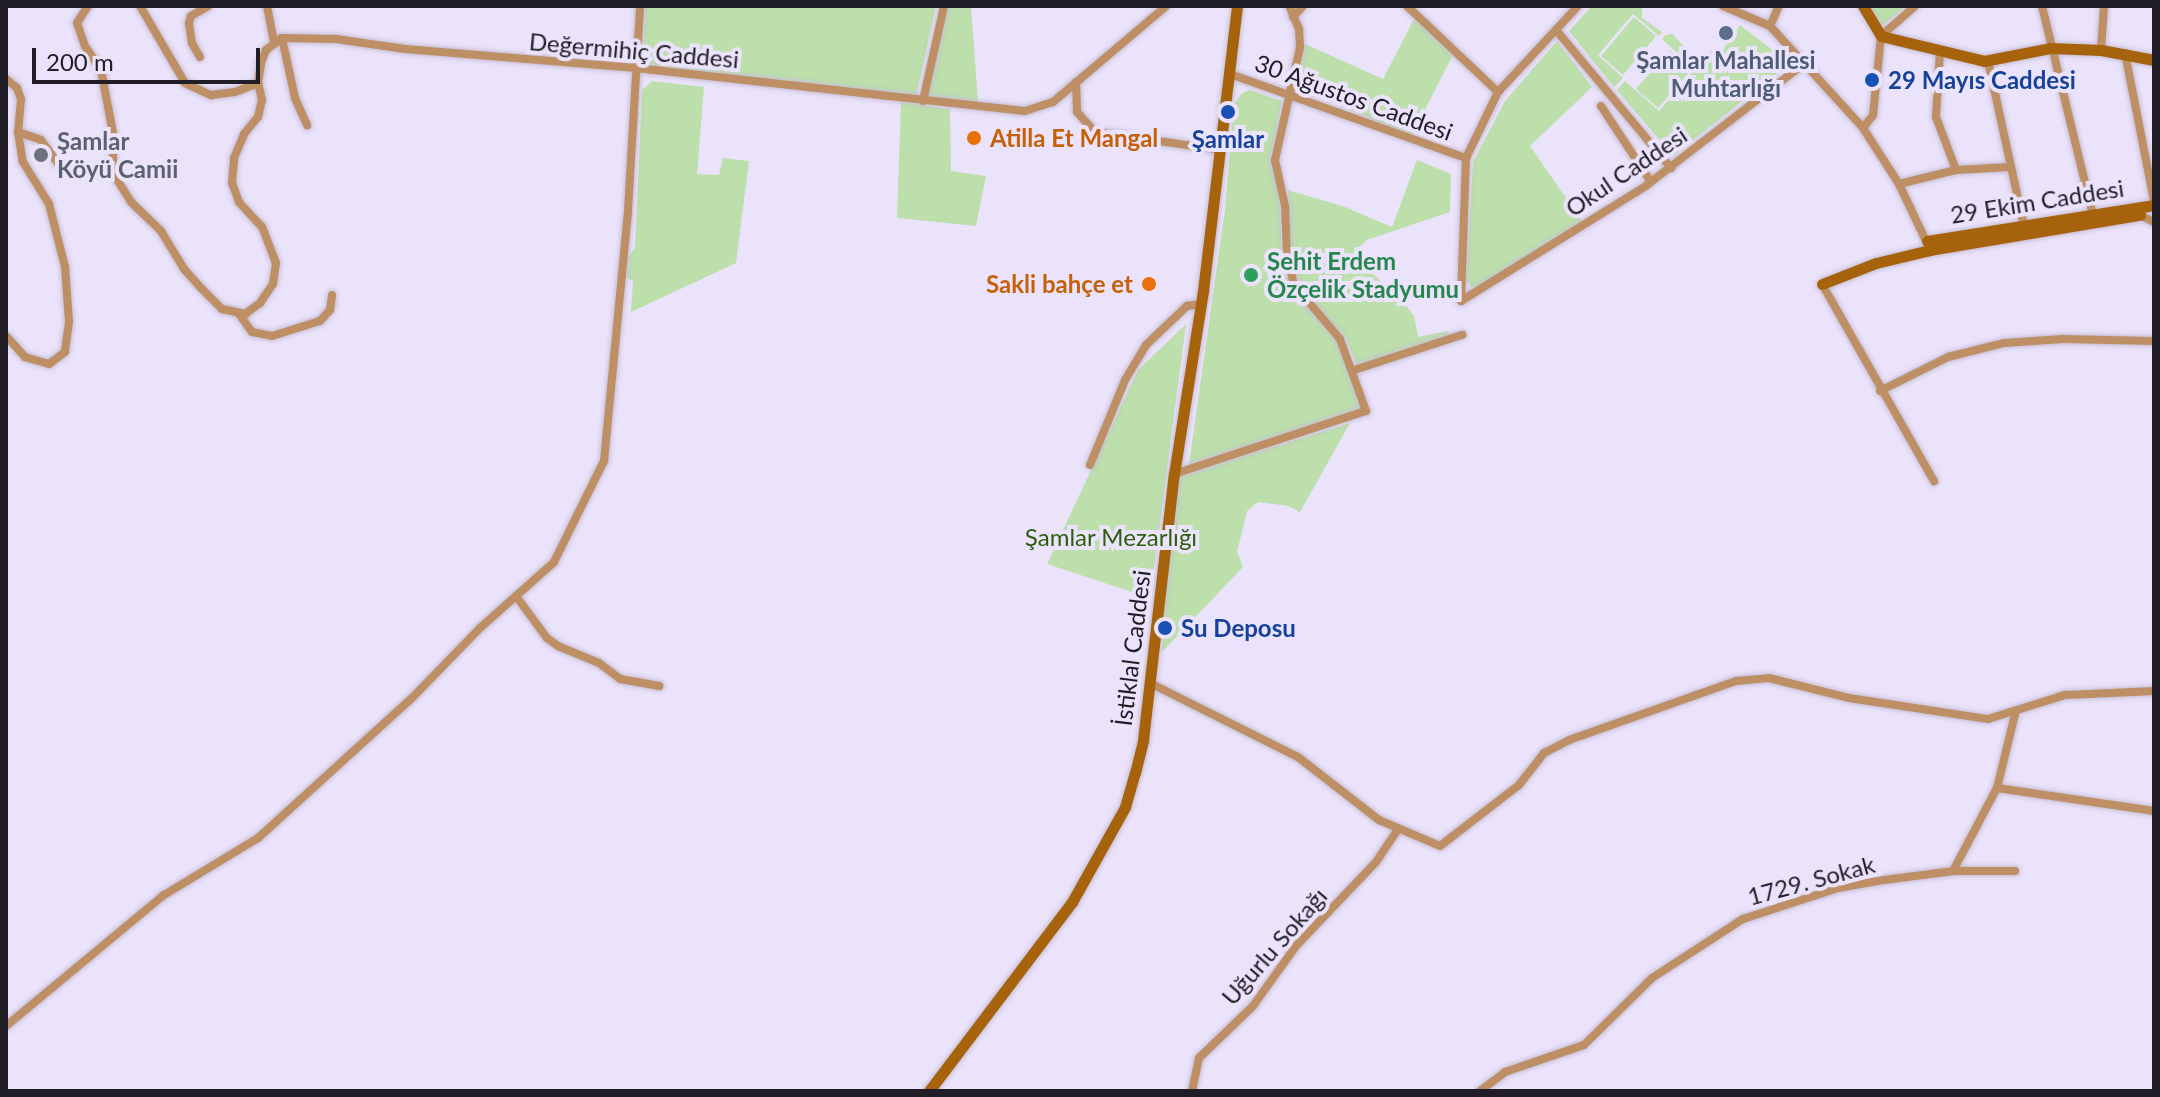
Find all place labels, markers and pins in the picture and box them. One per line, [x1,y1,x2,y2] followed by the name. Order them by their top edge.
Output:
[1717,24,1735,42] marker: Şamlar Mahallesi Muhtarlığı
[1636,46,1816,102] place label: Şamlar Mahallesi Muhtarlığı
[1888,66,2076,94] place label: 29 Mayıs Caddesi
[1863,71,1881,89] marker: 29 Mayıs Caddesi
[1219,103,1237,121] marker: Şamlar
[990,124,1158,152] place label: Atilla Et Mangal
[1192,125,1264,153] place label: Şamlar
[57,127,178,183] place label: Şamlar Köyü Camii
[965,129,983,147] marker: Atilla Et Mangal
[32,146,50,164] marker: Şamlar Köyü Camii
[1267,247,1459,303] place label: Şehit Erdem Özçelik Stadyumu
[1242,266,1260,284] marker: Şehit Erdem Özçelik Stadyumu
[986,270,1133,298] place label: Sakli bahçe et
[1140,275,1158,293] marker: Sakli bahçe et
[1181,614,1296,642] place label: Su Deposu
[1156,619,1174,637] marker: Su Deposu

